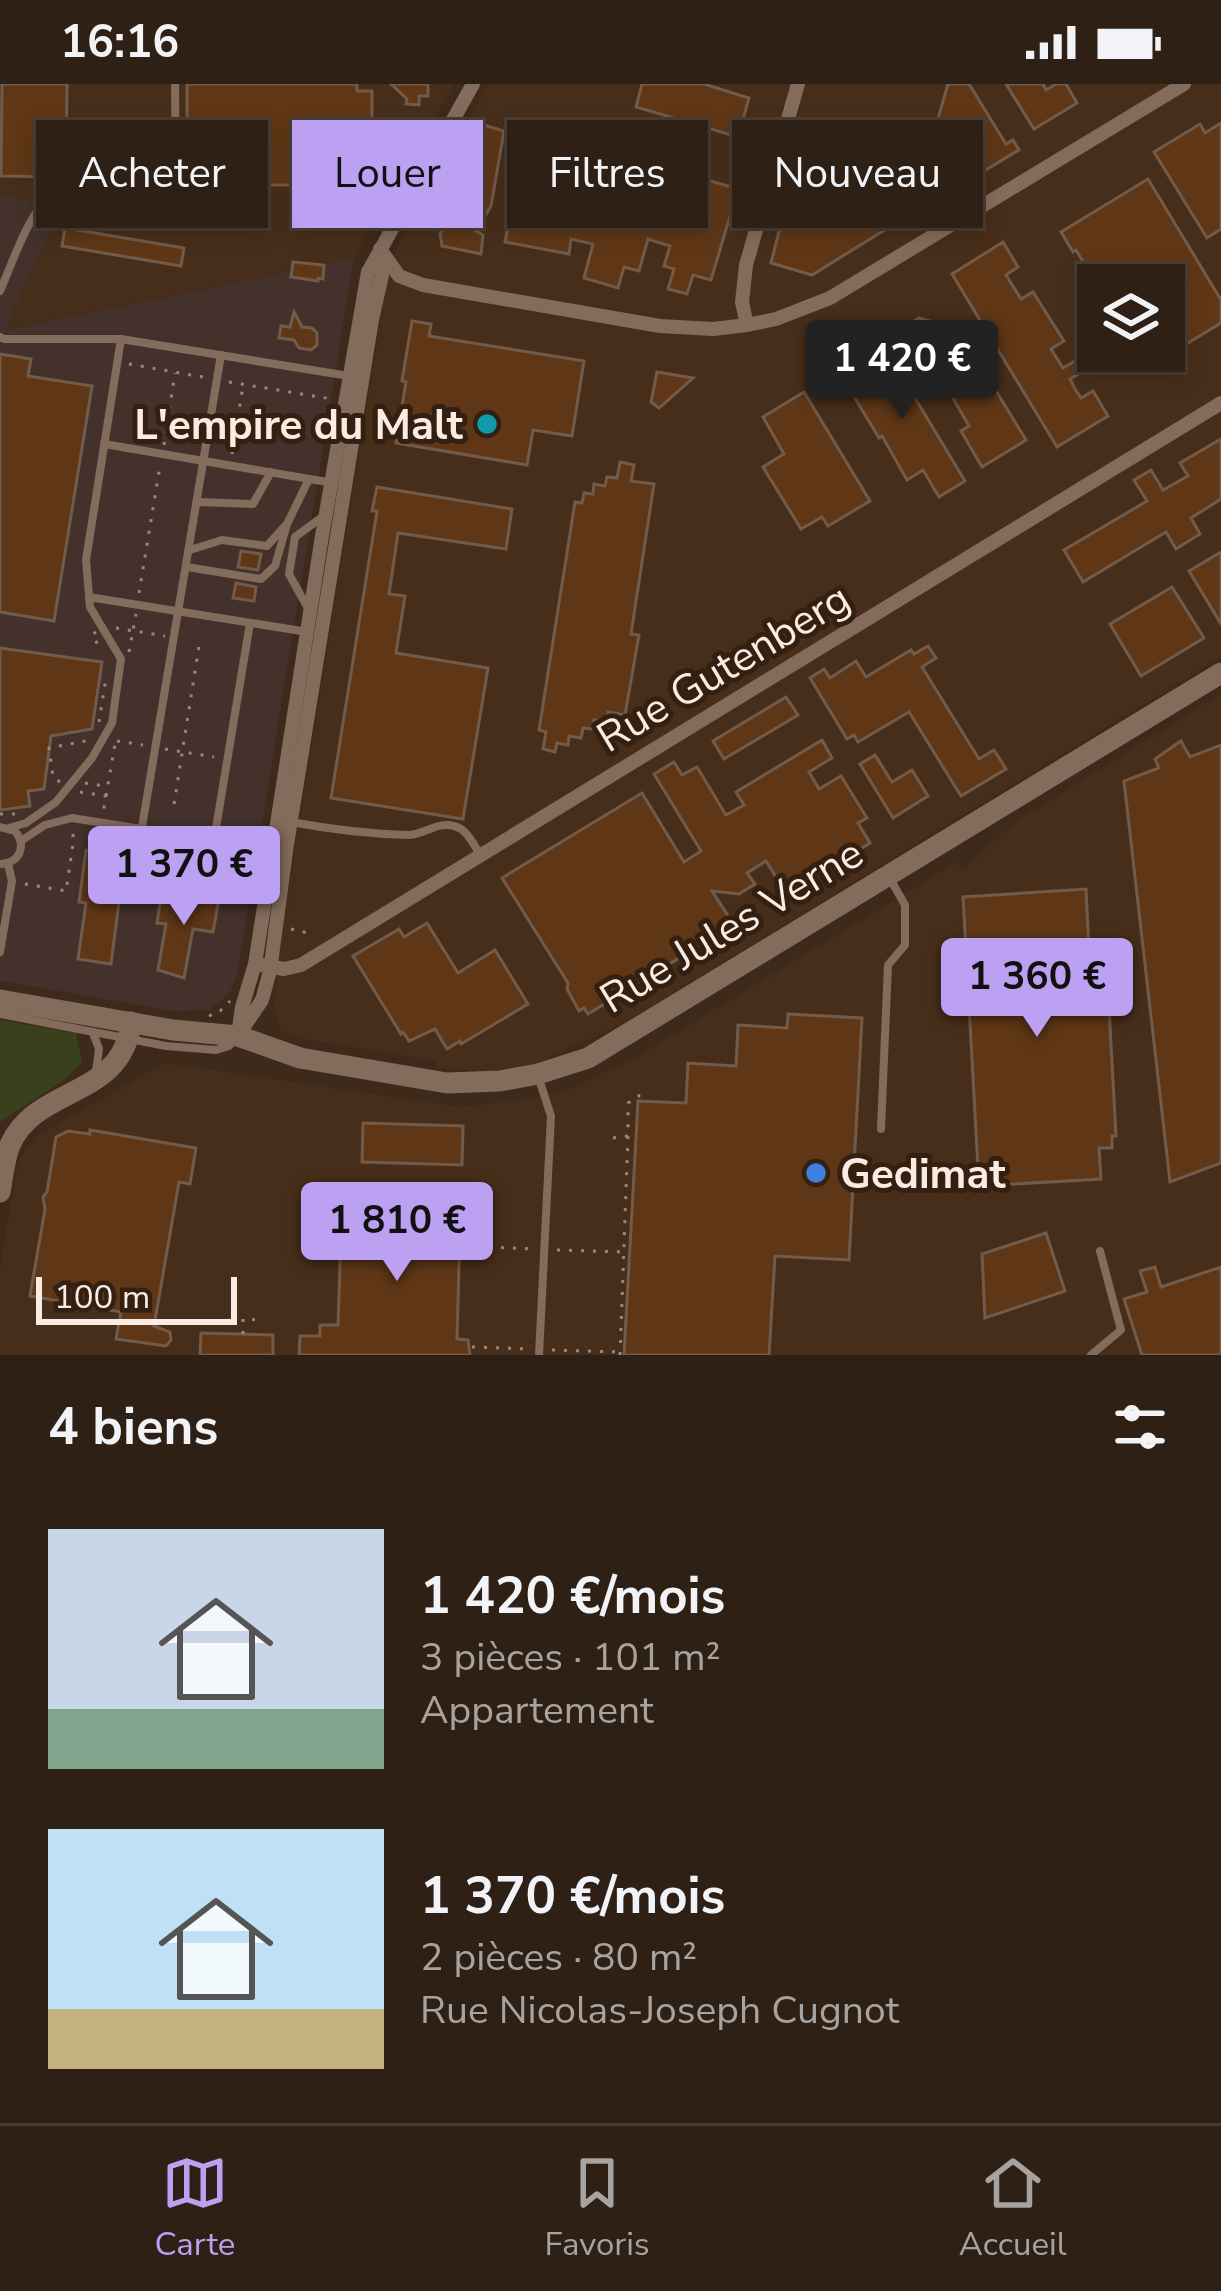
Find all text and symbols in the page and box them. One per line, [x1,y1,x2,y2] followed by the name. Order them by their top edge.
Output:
[60,12,179,73] text: 16:16
[36,120,268,228] chip: Acheter
[292,120,483,228] chip: Louer
[507,120,708,228] chip: Filtres
[732,120,983,228] chip: Nouveau
[1077,264,1185,372] map controls
[1077,264,1185,372] button: layers
[791,320,1013,422] pin: 1 420 €
[833,332,971,385] text: 1 420 €
[134,397,464,454] place label: L'empire du Malt
[474,411,500,437] marker: L'empire du Malt
[587,570,861,766] street label: Rue Gutenberg
[590,825,874,1027] street label: Rue Jules Verne
[73,826,295,928] pin: 1 370 €
[115,838,253,891] text: 1 370 €
[926,938,1148,1040] pin: 1 360 €
[968,950,1106,1003] text: 1 360 €
[840,1146,1006,1203] place label: Gedimat
[803,1160,829,1186] marker: Gedimat
[286,1182,508,1284] pin: 1 810 €
[328,1194,466,1247] text: 1 810 €
[36,1271,237,1324] scale bar
[54,1275,150,1320] text: 100 m
[48,1392,218,1462] text: 4 biens
[1107,1394,1173,1460] icon: filters
[420,1561,725,1631] text: 1 420 €/mois
[144,1577,288,1721] icon: home
[420,1631,721,1684] text: 3 pièces · 101 m²
[420,1684,654,1737] text: Appartement
[420,1861,725,1931] text: 1 370 €/mois
[144,1877,288,2021] icon: home
[420,1931,697,1984] text: 2 pièces · 80 m²
[420,1984,899,2037] text: Rue Nicolas-Joseph Cugnot
[155,2150,235,2267] tab: Carte
[544,2150,650,2267] tab: Favoris
[959,2150,1066,2267] tab: Accueil

